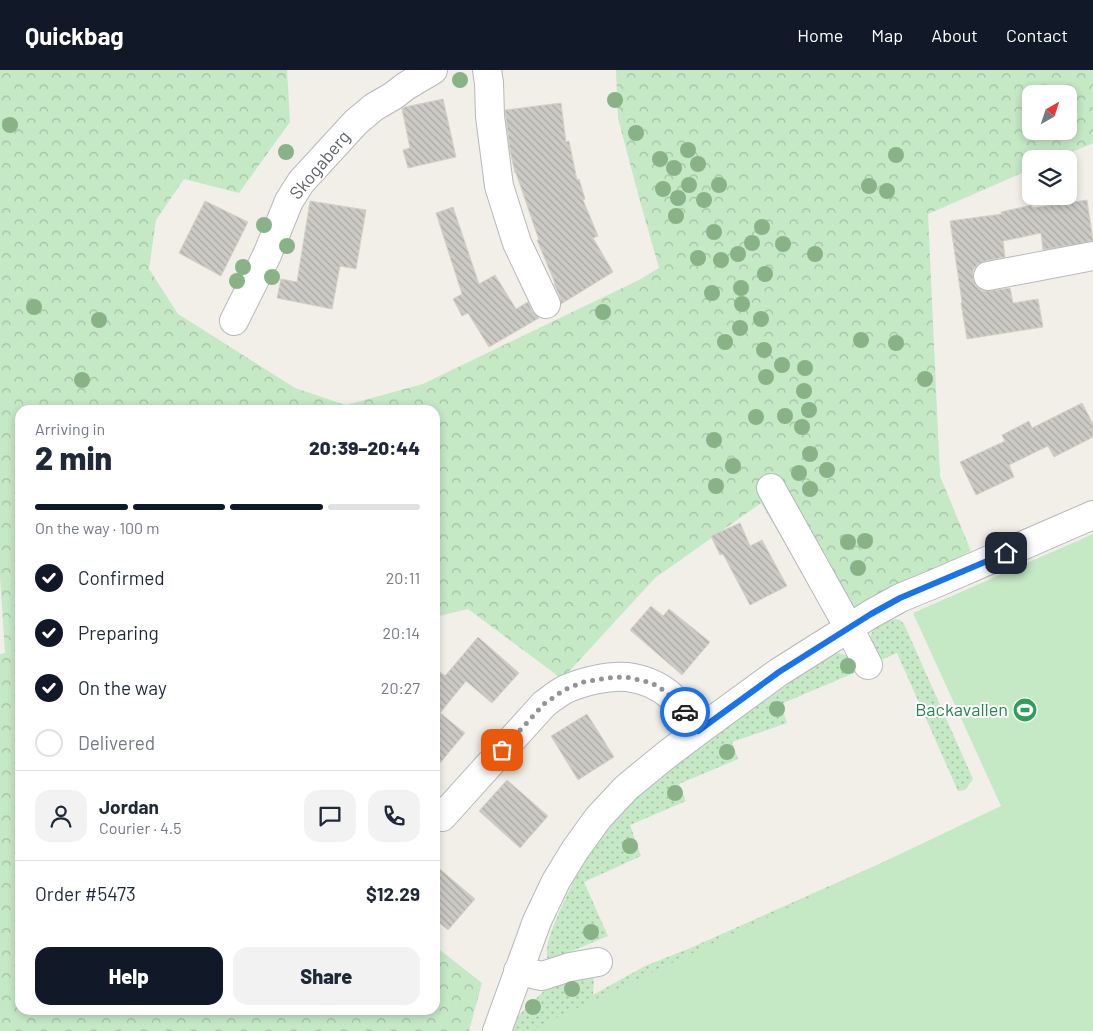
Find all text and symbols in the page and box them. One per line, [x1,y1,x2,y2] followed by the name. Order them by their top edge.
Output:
[25,21,124,50] text: Quickbag
[797,24,843,46] text: Home
[871,24,903,46] text: Map
[931,24,978,46] text: About
[1006,24,1068,46] text: Contact
[1022,85,1078,140] north arrow
[1022,85,1077,205] map controls
[284,125,354,203] street label: Skogaberg
[1022,150,1077,205] button: layers
[35,419,105,438] text: Arriving in
[309,436,420,459] text: 20:39–20:44
[35,438,112,476] text: 2 min
[35,518,160,537] text: On the way · 100 m
[985,532,1027,574] pin
[992,539,1020,567] icon: home
[35,564,63,592] icon: check
[78,566,165,589] text: Confirmed
[386,568,420,587] text: 20:11
[35,619,63,647] icon: check
[78,621,159,644] text: Preparing
[383,623,420,642] text: 20:14
[35,674,63,702] icon: check
[78,676,167,699] text: On the way
[381,678,420,697] text: 20:27
[660,687,710,737] courier
[1012,697,1038,723] sports icon: Backavallen
[671,698,699,726] icon: car
[915,698,1008,720] place label: Backavallen
[481,729,523,771] pin
[78,731,155,754] text: Delivered
[488,736,516,764] icon: bag
[35,790,87,842] button: person
[304,790,356,842] button: chat
[368,790,420,842] button: phone
[99,795,159,818] text: Jordan
[99,818,182,837] text: Courier · 4.5
[35,882,136,905] text: Order #5473
[366,882,420,905] text: $12.29
[35,947,223,1005] button: Help
[233,947,420,1005] button: Share

